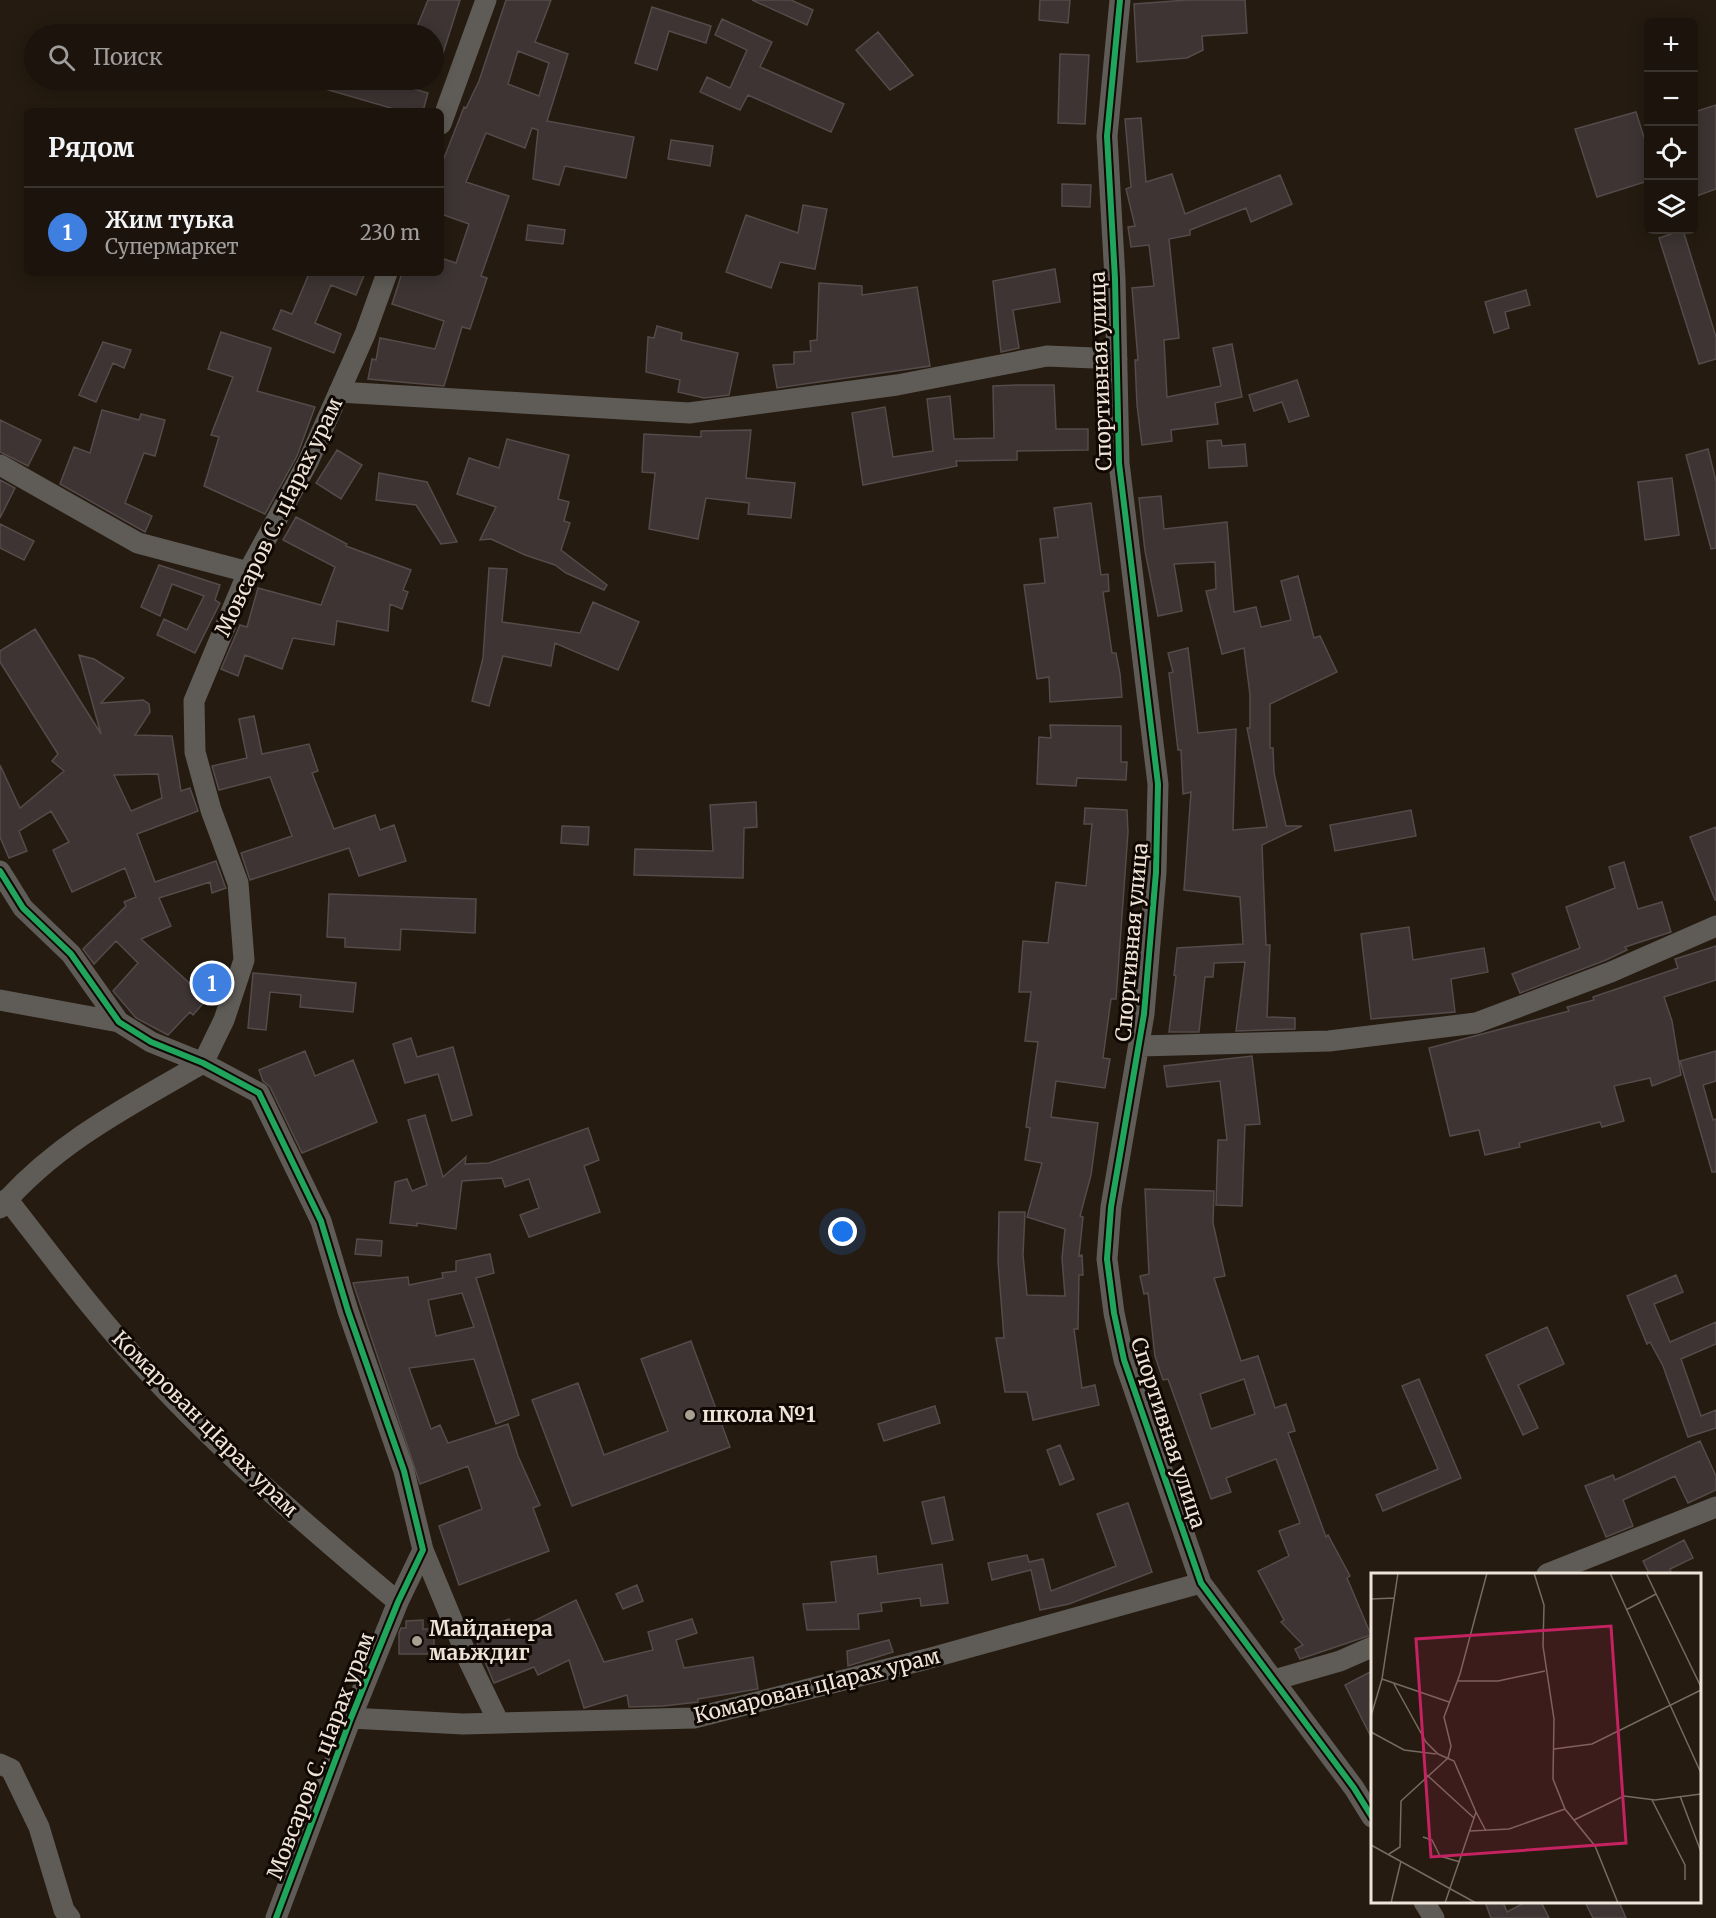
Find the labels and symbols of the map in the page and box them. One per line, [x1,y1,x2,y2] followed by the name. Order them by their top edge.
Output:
[1084,271,1117,471] street label: Спортивная улица
[209,393,348,641] street label: Мовсаров С. цIарах урам
[1109,841,1154,1043] street label: Спортивная улица
[192,960,232,1006] pin: 1
[828,1217,857,1246] your location
[107,1325,304,1522] street label: Комарован цIарах урам
[1125,1334,1212,1532] street label: Спортивная улица
[702,1401,816,1428] place label: школа №1
[683,1408,697,1422] marker: школа №1
[1371,1573,1701,1903] inset map
[429,1615,553,1666] place label: Майданера маьждиг
[261,1628,380,1883] street label: Мовсаров С. цIарах урам
[410,1634,424,1648] marker: Майданера маьждиг
[691,1642,943,1729] street label: Комарован цIарах урам

